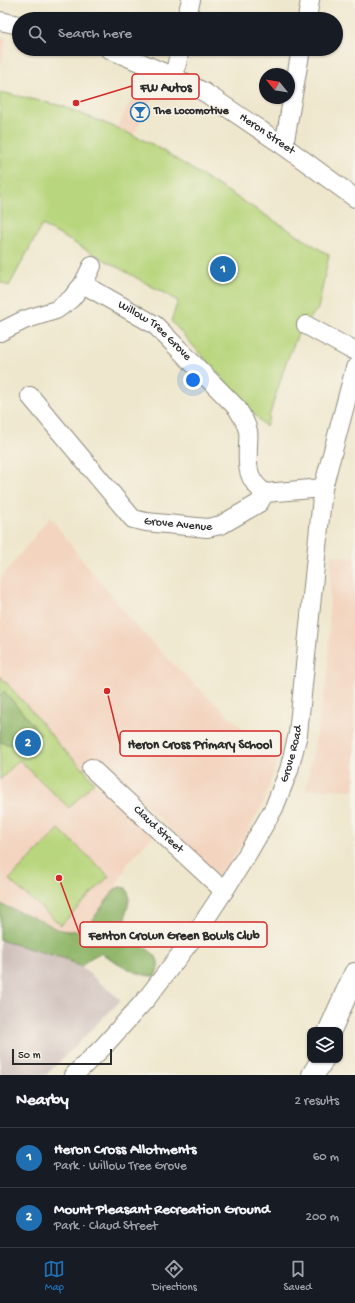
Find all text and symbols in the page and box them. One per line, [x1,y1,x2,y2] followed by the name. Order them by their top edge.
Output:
[12,12,343,56] search box
[26,23,48,45] icon: search
[58,25,132,43] text: Search here
[259,68,295,104] north arrow
[132,74,199,99] callout: FW Autos
[139,81,193,96] text: FW Autos
[129,101,151,123] bar icon: The Locomotive
[153,105,230,119] place label: The Locomotive
[236,111,298,159] street label: Heron Street
[210,254,236,284] pin: 1
[115,298,194,365] street label: Willow Tree Grove
[183,370,203,390] your location
[143,515,214,535] street label: Grove Avenue
[278,724,306,785] street label: Grove Road
[15,728,41,758] pin: 2
[120,731,281,756] callout: Heron Cross Primary School
[128,738,272,753] text: Heron Cross Primary School
[130,803,187,857] street label: Claud Street
[80,922,267,947] callout: Fenton Crown Green Bowls Club
[87,929,260,944] text: Fenton Crown Green Bowls Club
[307,1027,343,1063] map controls
[307,1027,343,1063] button: layers
[12,1047,112,1066] scale bar
[18,1050,40,1062] text: 50 m
[16,1091,69,1111] text: Nearby
[294,1094,339,1109] text: 2 results
[54,1141,196,1159] text: Heron Cross Allotments
[26,1150,32,1165] text: 1
[313,1150,339,1165] text: 60 m
[54,1159,187,1174] text: Park · Willow Tree Grove
[54,1201,270,1219] text: Mount Pleasant Recreation Ground
[26,1210,32,1225] text: 2
[306,1210,339,1225] text: 200 m
[54,1219,158,1234] text: Park · Claud Street
[43,1258,65,1294] tab: Map
[152,1258,197,1294] tab: Directions
[283,1258,312,1294] tab: Saved

